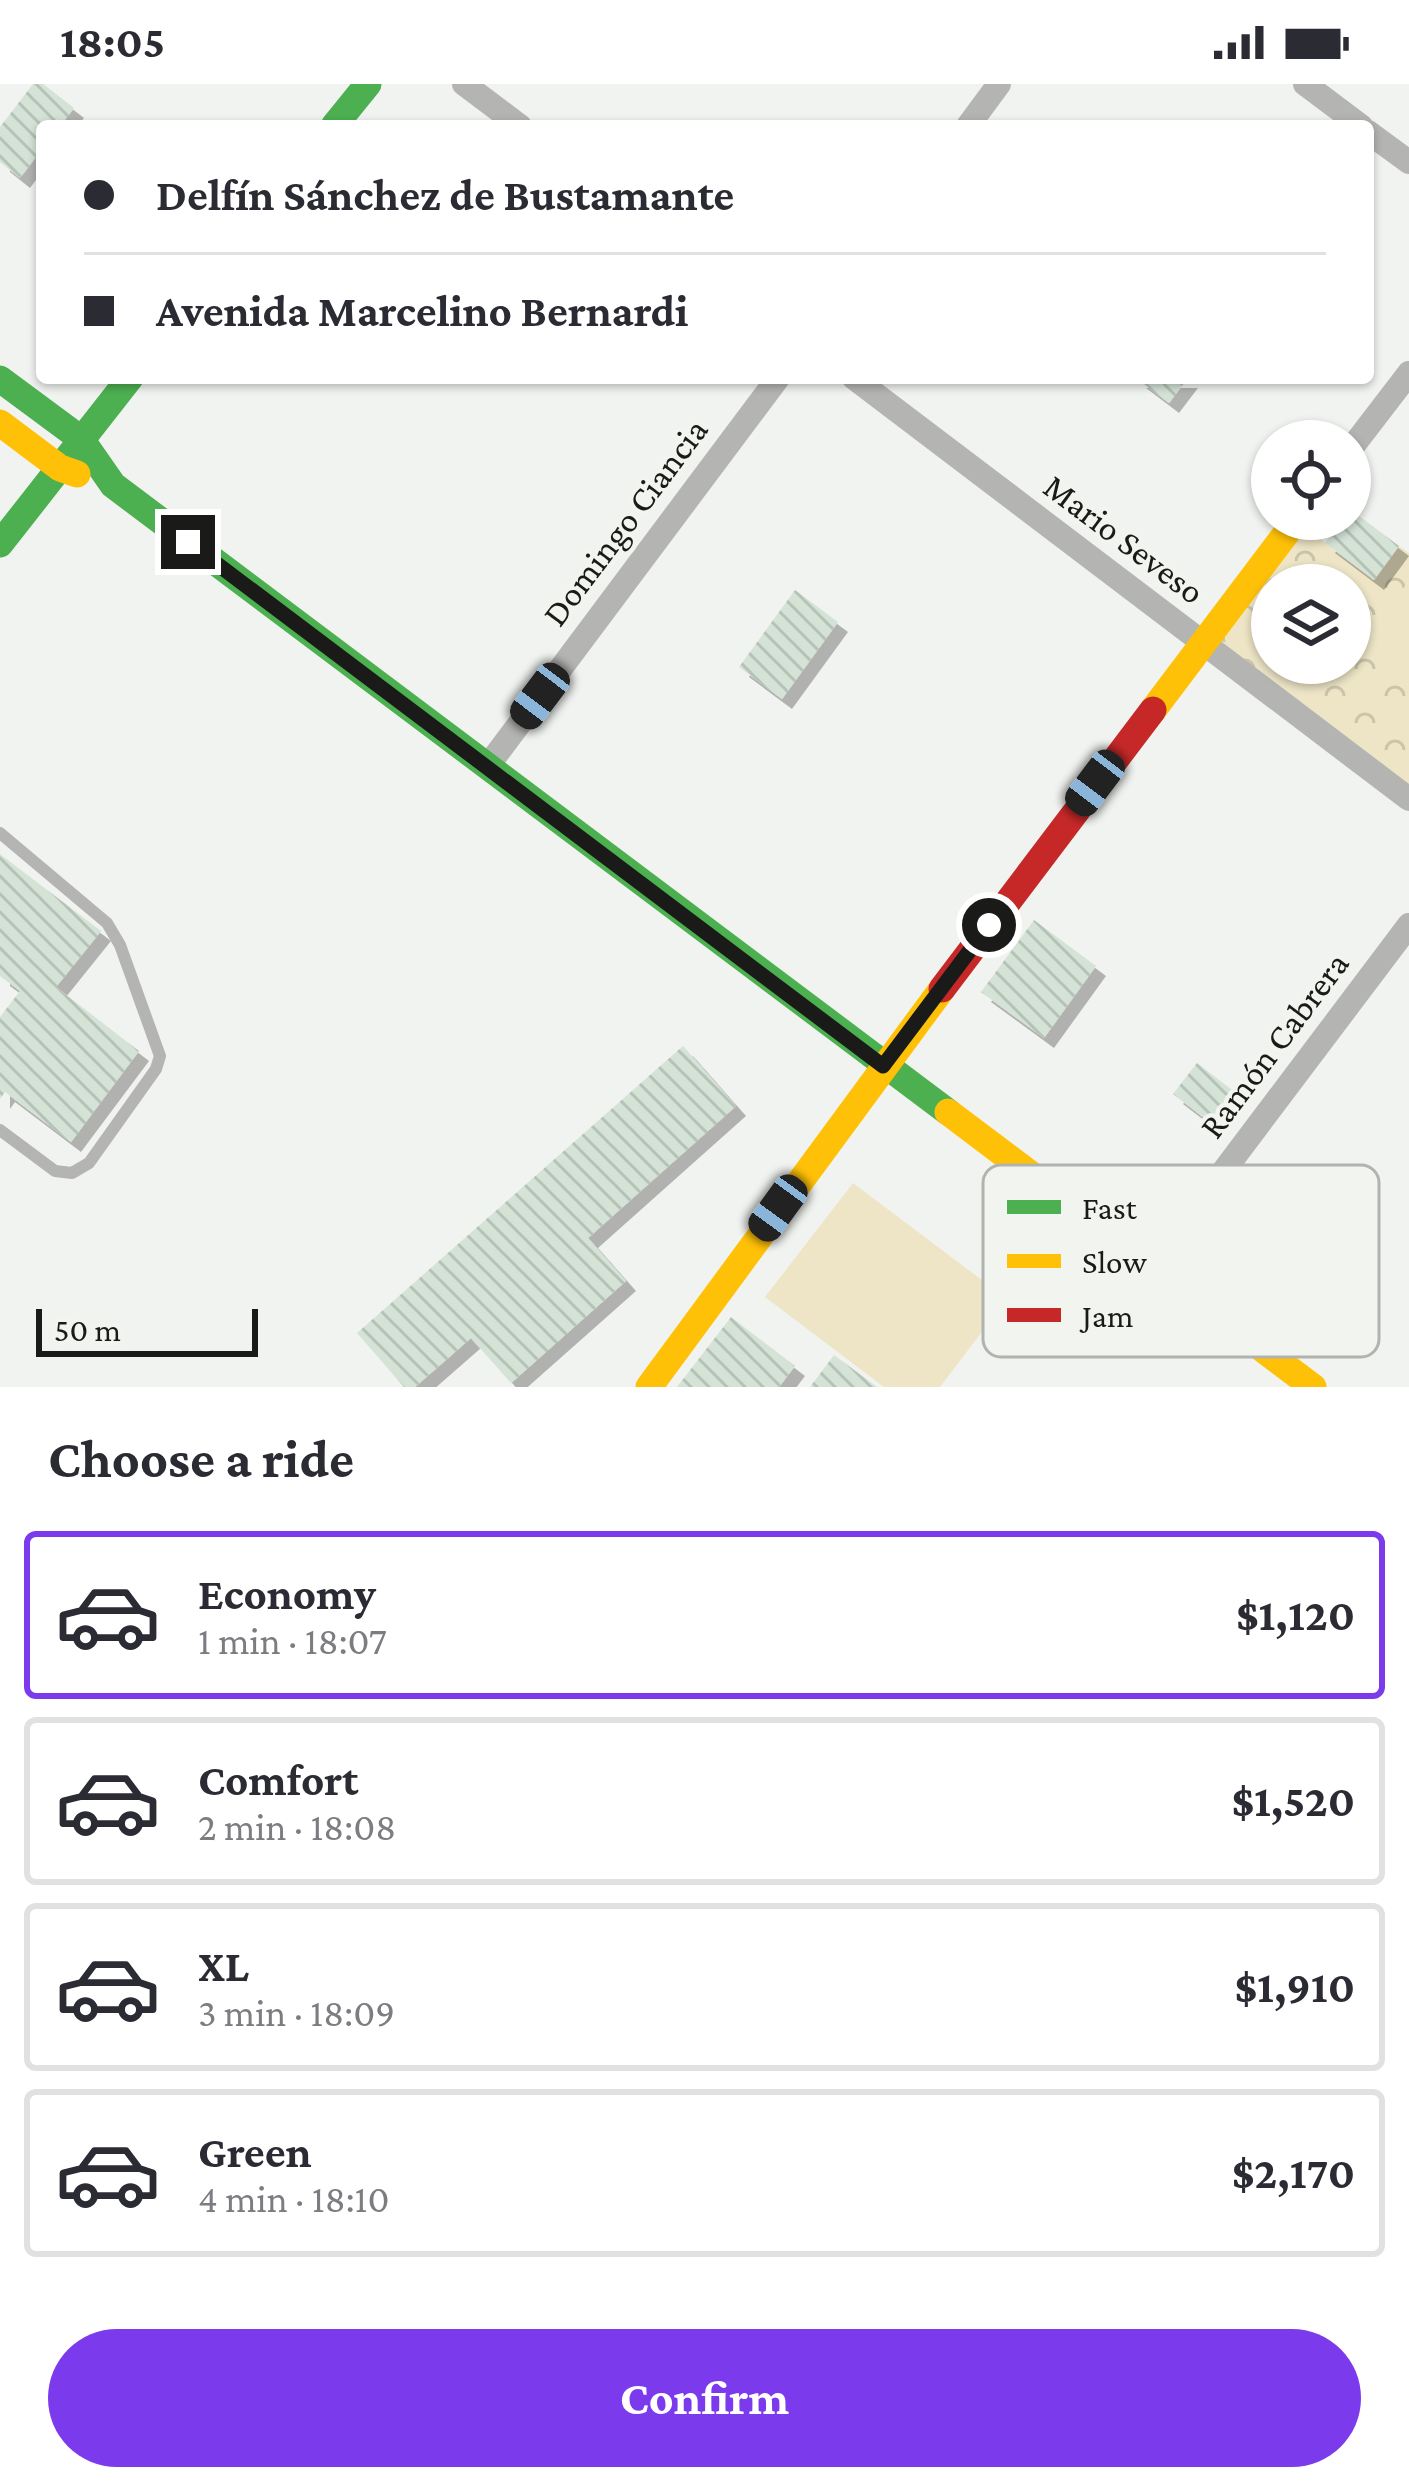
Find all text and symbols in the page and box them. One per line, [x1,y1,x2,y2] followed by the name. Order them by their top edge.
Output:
[60,17,165,67] text: 18:05
[156,170,734,220] text: Delfín Sánchez de Bustamante
[156,286,688,336] text: Avenida Marcelino Bernardi
[534,411,716,633] street label: Domingo Ciancia
[1251,420,1371,684] map controls
[1251,420,1371,540] button: locate
[1036,466,1212,612] street label: Mario Seveso
[161,515,215,569] route end
[1251,564,1371,684] button: layers
[504,656,576,736] car
[1059,743,1131,823] car
[962,898,1016,952] route start
[1191,944,1357,1146] street label: Ramón Cabrera
[983,1165,1379,1357] legend
[742,1168,814,1248] car
[1082,1189,1138,1226] text: Fast
[1082,1243,1147,1280] text: Slow
[1079,1297,1134,1334] text: Jam
[36,1303,258,1356] scale bar
[54,1311,121,1348] text: 50 m
[48,1429,354,1489] text: Choose a ride
[54,1561,162,1669] icon: car
[198,1569,376,1619] text: Economy
[1236,1590,1355,1640] text: $1,120
[198,1619,387,1662] text: 1 min · 18:07
[54,1747,162,1855] icon: car
[198,1755,359,1805] text: Comfort
[1231,1776,1355,1826] text: $1,520
[198,1805,396,1848] text: 2 min · 18:08
[54,1933,162,2041] icon: car
[198,1941,249,1991] text: XL
[1235,1962,1355,2012] text: $1,910
[198,1991,395,2034] text: 3 min · 18:09
[54,2119,162,2227] icon: car
[198,2127,312,2177] text: Green
[1232,2148,1355,2198] text: $2,170
[198,2177,390,2220] text: 4 min · 18:10
[48,2329,1361,2467] button: Confirm

